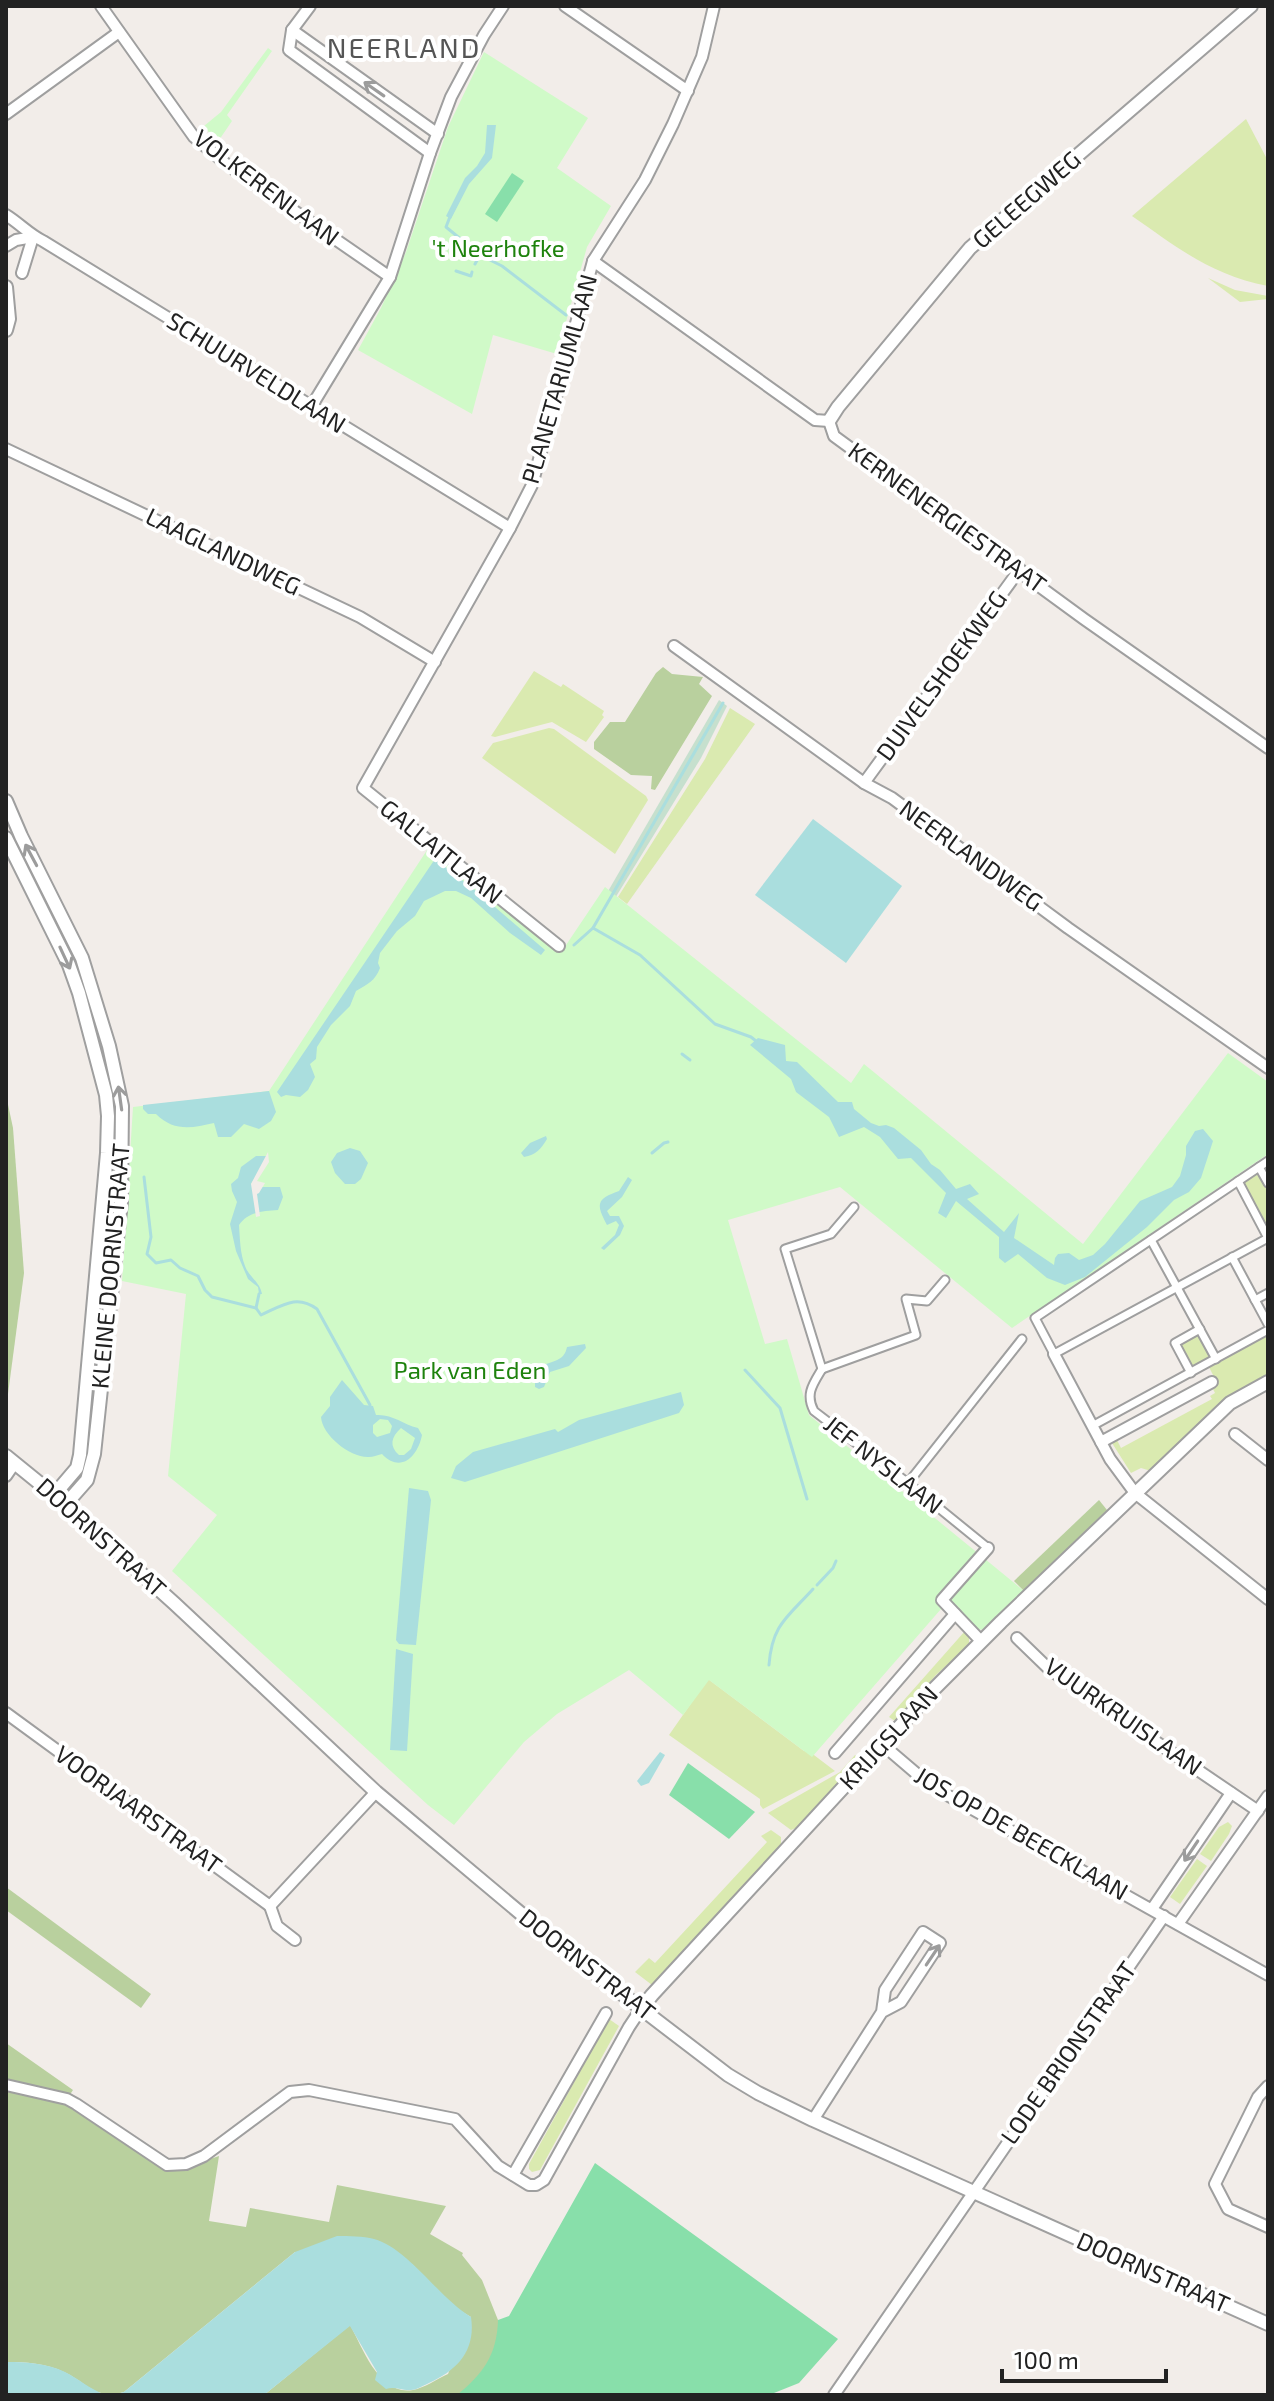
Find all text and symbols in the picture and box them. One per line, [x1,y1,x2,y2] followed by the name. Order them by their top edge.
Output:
[327,30,481,64] district label: NEERLAND
[364,81,386,97] one-way arrow
[188,123,345,251] street label: VOLKERENLAAN
[966,144,1086,254] street label: GELEEGWEG
[431,233,565,262] park label: 't Neerhofke
[515,271,602,487] street label: PLANETARIUMLAAN
[162,305,352,438] street label: SCHUURVELDLAAN
[843,435,1052,598] street label: KERNENERGIESTRAAT
[142,501,306,601] street label: LAAGLANDWEG
[869,585,1012,766] street label: DUIVELSHOEKWEG
[375,793,509,909] street label: GALLAITLAAN
[895,793,1049,916] street label: NEERLANDWEG
[23,844,38,868] one-way arrow
[58,946,73,970] one-way arrow
[112,1086,127,1111] one-way arrow
[84,1142,135,1390] street label: KLEINE DOORNSTRAAT
[394,1355,546,1384] park label: Park van Eden
[819,1409,949,1519] street label: JEF NYSLAAN
[31,1471,173,1603] street label: DOORNSTRAAT
[1040,1651,1208,1781] street label: VUURKRUISLAAN
[833,1679,943,1795] street label: KRIJGSLAAN
[50,1739,228,1879] street label: VOORJAARSTRAAT
[910,1760,1134,1906] street label: JOS OP DE BEECKLAAN
[1183,1839,1199,1862] one-way arrow
[514,1902,662,2026] street label: DOORNSTRAAT
[925,1944,941,1967] one-way arrow
[994,1955,1142,2149] street label: LODE BRIONSTRAAT
[1073,2225,1235,2318] street label: DOORNSTRAAT
[1002,2333,1166,2383] scale bar
[1014,2345,1079,2374] text: 100 m

